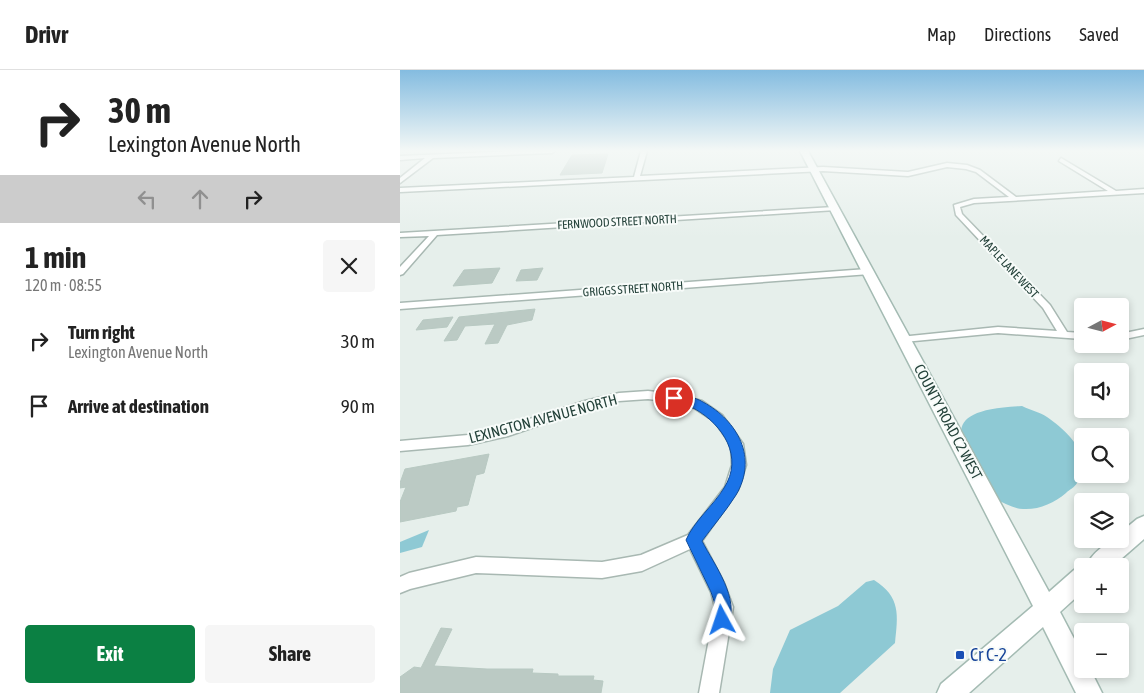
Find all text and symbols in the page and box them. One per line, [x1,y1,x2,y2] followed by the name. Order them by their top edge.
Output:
[25,21,68,48] text: Drivr
[927,24,956,45] text: Map
[984,24,1051,45] text: Directions
[1079,24,1119,45] text: Saved
[25,90,90,155] icon: right
[108,90,171,130] text: 30 m
[108,131,301,157] text: Lexington Avenue North
[133,185,161,213] icon: left
[186,185,214,213] icon: ahead
[239,185,267,213] icon: right
[557,212,677,232] street label: FERNWOOD STREET NORTH
[977,233,1042,301] street label: MAPLE LANE WEST
[25,240,86,274] text: 1 min
[323,240,375,292] button: close
[25,276,102,294] text: 120 m · 08:55
[582,279,684,299] street label: GRIGGS STREET NORTH
[1074,298,1129,352] north arrow
[1074,298,1129,678] map controls
[68,321,135,343] text: Turn right
[25,327,53,355] icon: right
[341,330,375,352] text: 30 m
[68,343,208,361] text: Lexington Avenue North
[911,361,986,483] street label: COUNTY ROAD C2 WEST
[1074,363,1129,418] button: sound
[653,377,695,419] pin
[660,384,688,412] icon: arrive
[467,391,619,447] street label: LEXINGTON AVENUE NORTH
[25,392,53,420] icon: arrive
[68,395,209,417] text: Arrive at destination
[341,395,375,417] text: 90 m
[1074,428,1129,483] button: search
[1074,493,1129,548] button: layers
[1074,558,1129,613] button: +
[695,593,747,645] position arrow
[1074,623,1129,678] button: −
[25,625,195,683] button: Exit
[205,625,375,683] button: Share
[970,644,1007,665] place label: Cr C-2
[954,649,966,661] marker: Cr C-2

